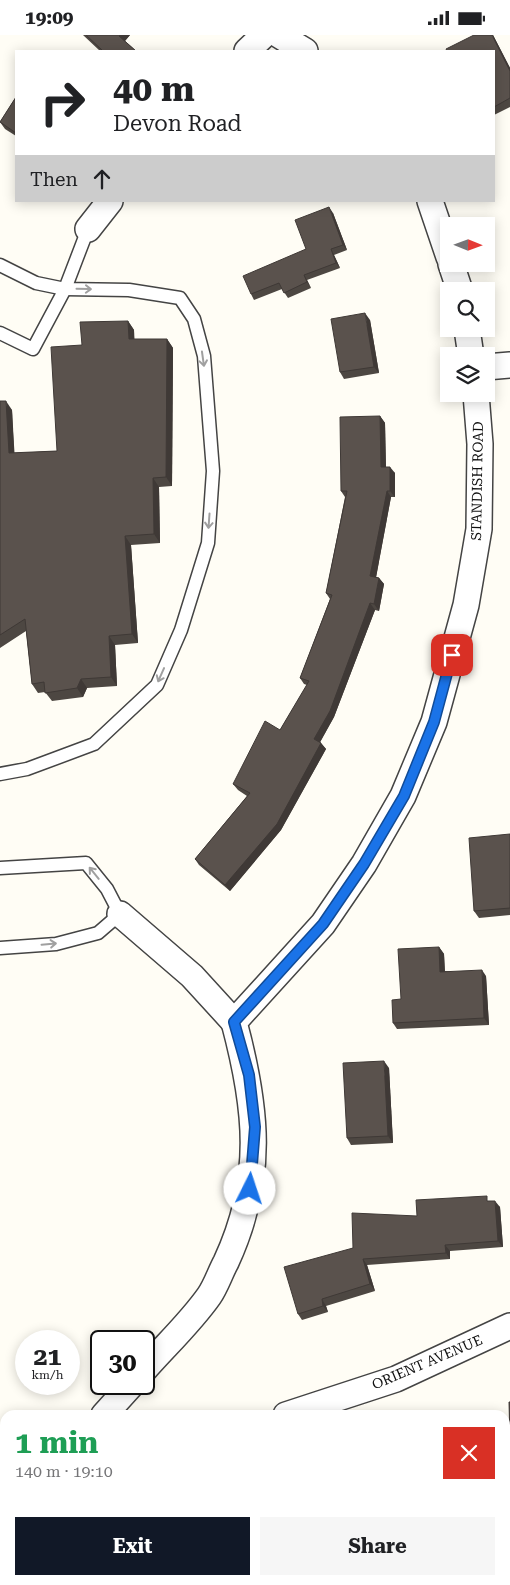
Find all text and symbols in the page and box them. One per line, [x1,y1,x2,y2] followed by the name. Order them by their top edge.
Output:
[25,6,74,29] text: 19:09
[113,69,195,110] text: 40 m
[30,70,95,135] icon: right
[113,111,242,136] text: Devon Road
[88,165,116,193] icon: ahead
[30,168,78,191] text: Then
[440,217,495,273] north arrow
[440,217,495,402] map controls
[440,282,495,337] button: search
[76,284,92,294] one-way arrow
[440,347,495,402] button: layers
[198,351,208,367] one-way arrow
[468,421,486,541] street label: STANDISH ROAD
[205,513,214,529] one-way arrow
[431,634,473,676] pin
[438,641,466,669] icon: arrive
[156,667,166,682] one-way arrow
[89,867,100,880] one-way arrow
[40,939,56,949] one-way arrow
[223,1162,275,1214] position arrow
[90,1330,155,1395] speed limit sign: 30
[369,1332,485,1392] street label: ORIENT AVENUE
[33,1342,62,1371] text: 21
[31,1368,64,1382] text: km/h
[15,1425,98,1460] text: 1 min
[443,1427,495,1479] button: close
[15,1462,113,1481] text: 140 m · 19:10
[15,1517,250,1575] button: Exit
[260,1517,495,1575] button: Share

